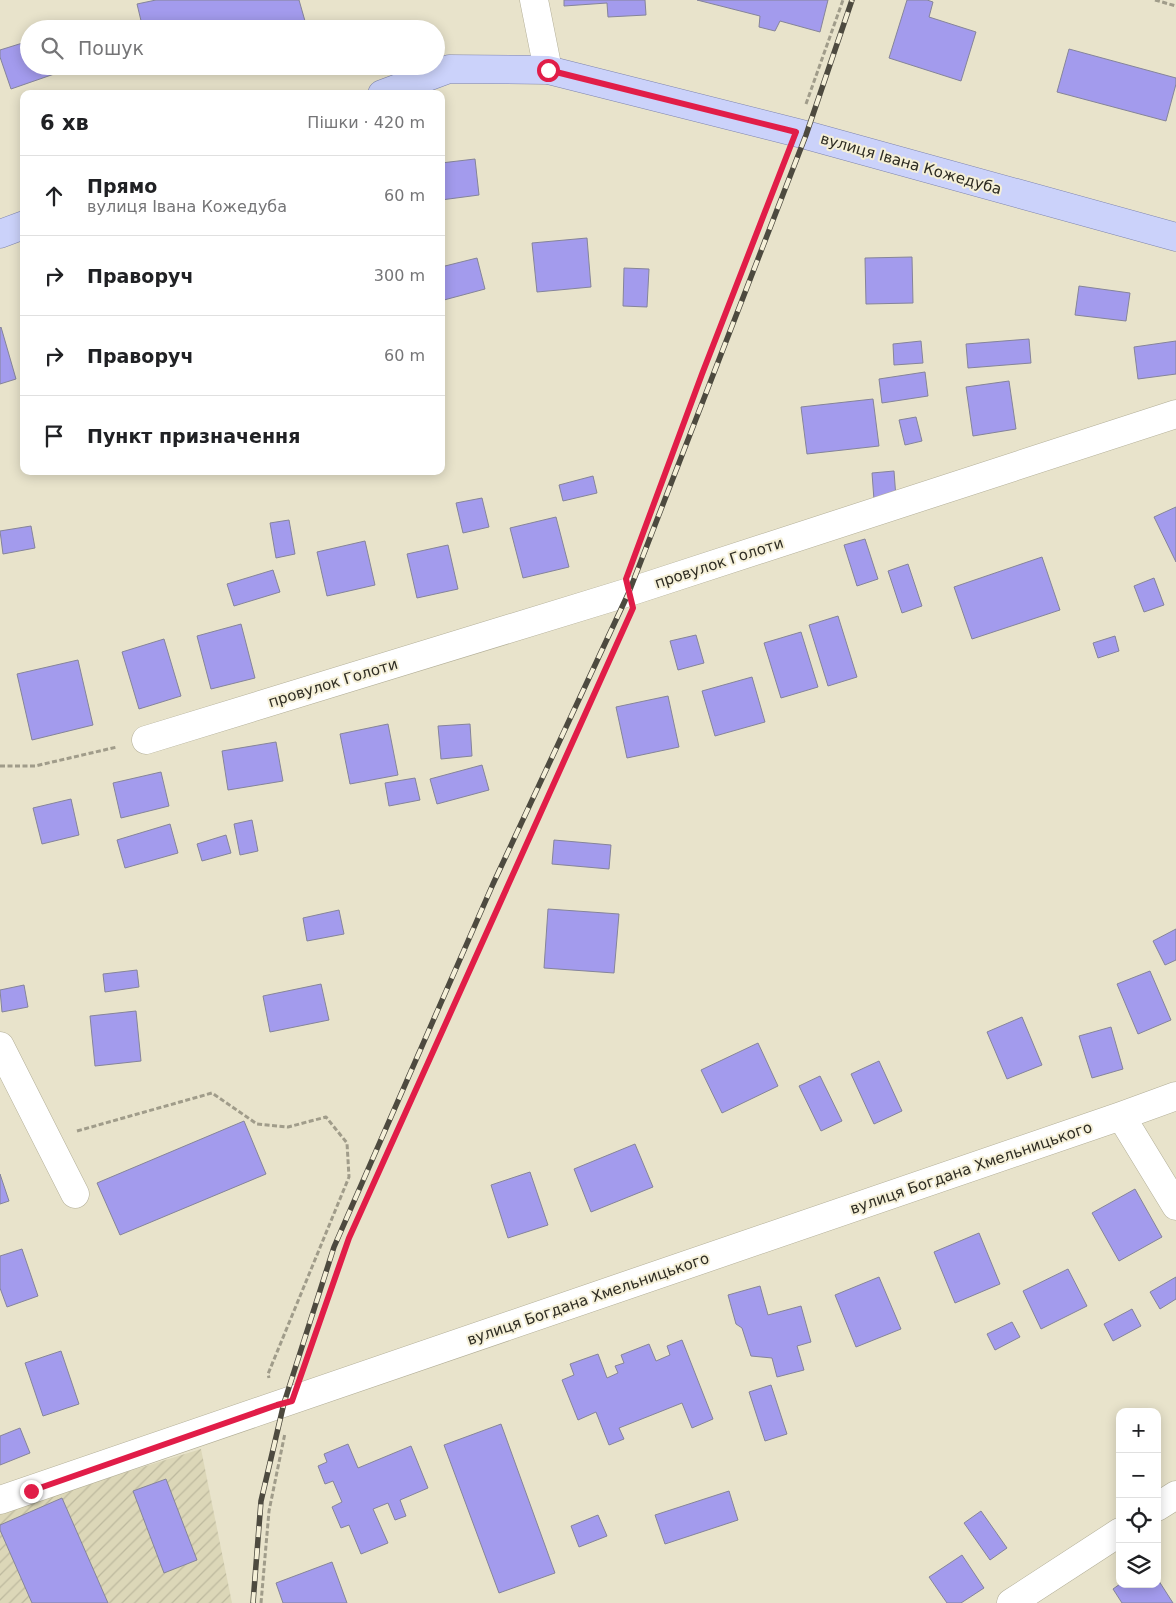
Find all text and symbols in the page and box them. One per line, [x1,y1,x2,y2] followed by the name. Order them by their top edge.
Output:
[20,20,445,75] search box
[38,34,66,62] icon: search
[78,37,144,59] text: Пошук
[537,59,560,82] route start
[40,111,89,135] text: 6 хв
[307,113,425,132] text: Пішки · 420 m
[818,130,1004,198] street label: вулиця Івана Кожедуба
[87,175,157,197] text: Прямо
[40,182,68,210] icon: ahead
[384,186,425,205] text: 60 m
[87,197,287,216] text: вулиця Івана Кожедуба
[40,262,68,290] icon: right
[87,265,193,287] text: Праворуч
[374,266,425,285] text: 300 m
[40,342,68,370] icon: right
[87,345,193,367] text: Праворуч
[384,346,425,365] text: 60 m
[40,422,68,450] icon: arrive
[87,425,300,447] text: Пункт призначення
[652,534,786,592] street label: провулок Голоти
[266,655,400,711] street label: провулок Голоти
[848,1118,1094,1218] street label: вулиця Богдана Хмельницького
[465,1249,711,1349] street label: вулиця Богдана Хмельницького
[1116,1408,1161,1588] map controls
[1116,1408,1161,1453] button: +
[1116,1453,1161,1498] button: −
[20,1480,43,1503] route end
[1116,1498,1161,1543] button: locate
[1116,1543,1161,1588] button: layers

